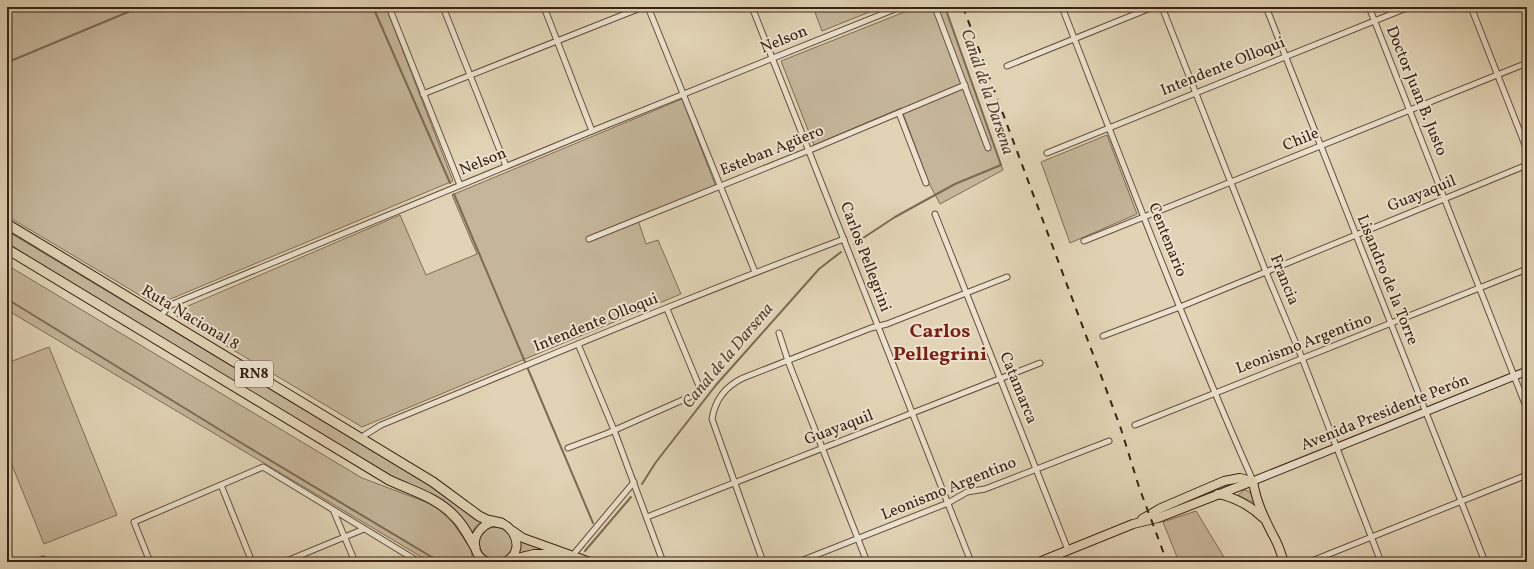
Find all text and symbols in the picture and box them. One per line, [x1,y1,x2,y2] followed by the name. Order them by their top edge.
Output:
[757,21,811,59] street label: Nelson
[1380,23,1452,159] street label: Doctor Juan B. Justo
[955,26,1019,158] water label: Canal de la Darsena
[1157,32,1289,102] street label: Intendente Olloqui
[717,120,827,182] street label: Esteban Agüero
[1280,123,1322,157] street label: Chile
[456,143,510,181] street label: Nelson
[1384,170,1460,218] street label: Guayaquil
[834,199,896,315] street label: Carlos Pellegrini
[1142,200,1192,280] street label: Centenario
[1351,212,1423,348] street label: Lisandro de la Torre
[1264,251,1304,309] street label: Francia
[137,280,243,356] street label: Ruta Nacional 8
[530,288,662,358] street label: Intendente Olloqui
[677,298,779,414] water label: Canal de la Darsena
[1233,308,1375,380] street label: Leonismo Argentino
[893,318,987,369] district label: Carlos Pellegrini
[994,349,1042,427] street label: Catamarca
[235,361,273,387] road number: RN8
[1298,369,1472,457] street label: Avenida Presidente Perón
[801,405,877,451] street label: Guayaquil
[878,452,1020,526] street label: Leonismo Argentino

